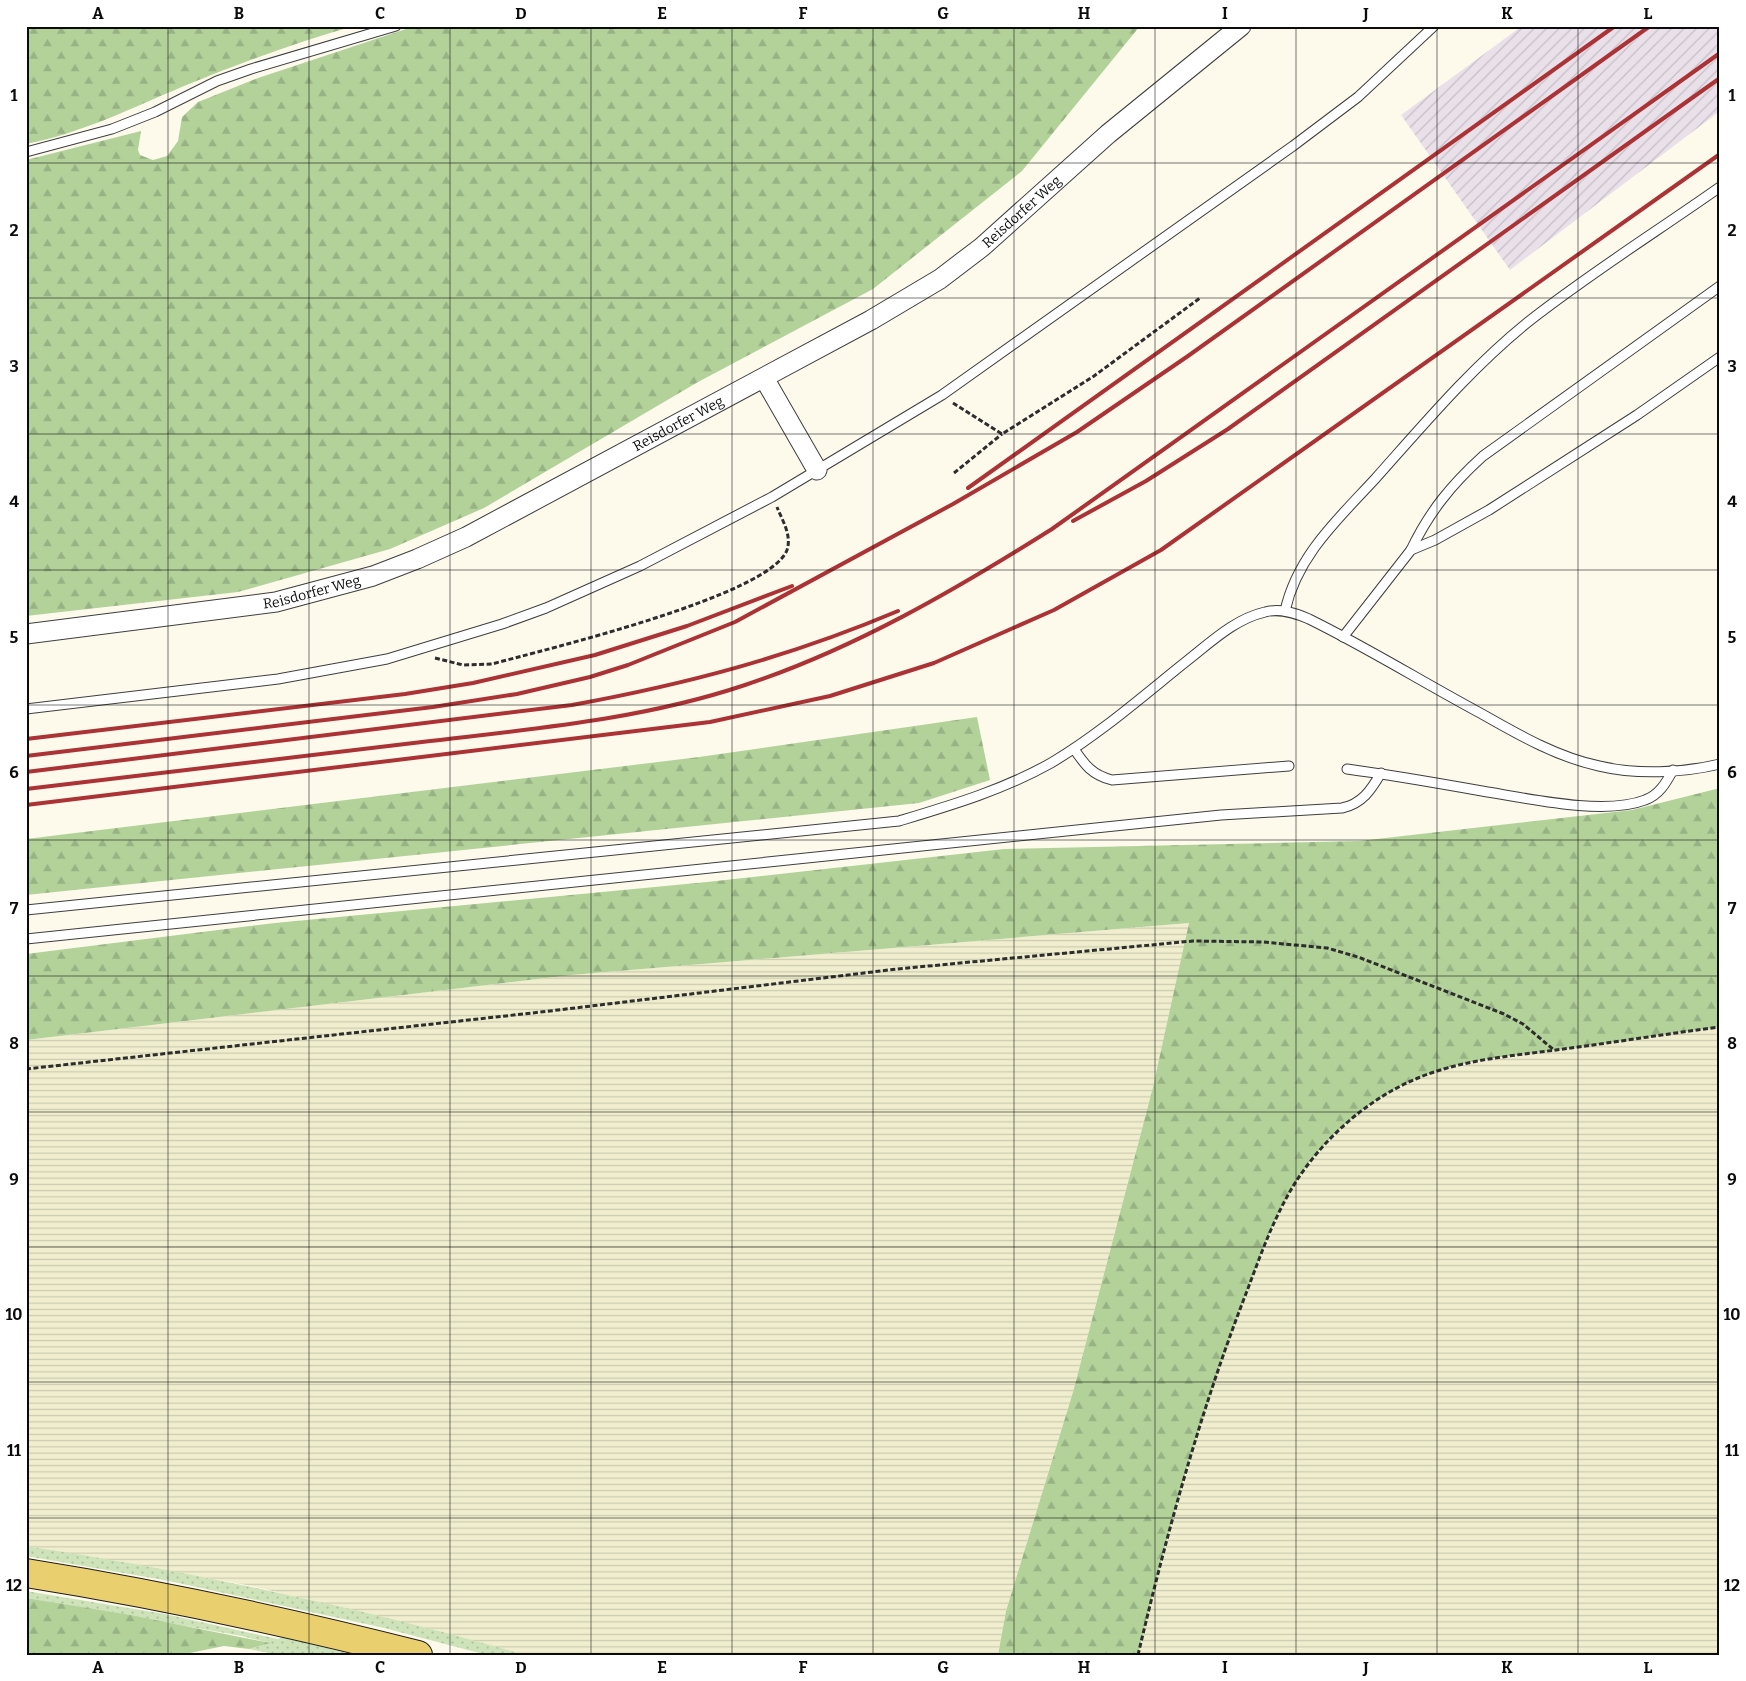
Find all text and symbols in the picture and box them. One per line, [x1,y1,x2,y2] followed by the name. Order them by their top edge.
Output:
[92,4,104,23] text: A
[234,4,244,23] text: B
[375,4,385,23] text: C
[515,4,527,23] text: D
[657,4,667,23] text: E
[799,4,808,23] text: F
[937,4,949,23] text: G
[1078,4,1091,23] text: H
[1222,4,1228,23] text: I
[1362,4,1369,23] text: J
[1501,4,1513,23] text: K
[1644,4,1653,23] text: L
[11,86,18,105] text: 1
[1729,86,1736,105] text: 1
[979,172,1065,252] street label: Reisdorfer Weg
[9,221,19,240] text: 2
[1727,221,1737,240] text: 2
[9,357,19,376] text: 3
[1727,357,1737,376] text: 3
[630,393,727,455] street label: Reisdorfer Weg
[9,492,19,511] text: 4
[1727,492,1737,511] text: 4
[262,572,363,613] street label: Reisdorfer Weg
[10,628,19,647] text: 5
[1728,628,1737,647] text: 5
[9,763,19,782] text: 6
[1727,763,1737,782] text: 6
[10,899,19,918] text: 7
[1728,899,1737,918] text: 7
[9,1034,19,1053] text: 8
[1727,1034,1737,1053] text: 8
[9,1170,19,1189] text: 9
[1727,1170,1737,1189] text: 9
[5,1305,23,1324] text: 10
[1723,1305,1741,1324] text: 10
[7,1441,21,1460] text: 11
[1725,1441,1739,1460] text: 11
[6,1576,22,1595] text: 12
[1724,1576,1740,1595] text: 12
[92,1658,104,1677] text: A
[234,1658,244,1677] text: B
[375,1658,385,1677] text: C
[515,1658,527,1677] text: D
[657,1658,667,1677] text: E
[799,1658,808,1677] text: F
[937,1658,949,1677] text: G
[1078,1658,1091,1677] text: H
[1222,1658,1228,1677] text: I
[1362,1658,1369,1677] text: J
[1501,1658,1513,1677] text: K
[1644,1658,1653,1677] text: L

